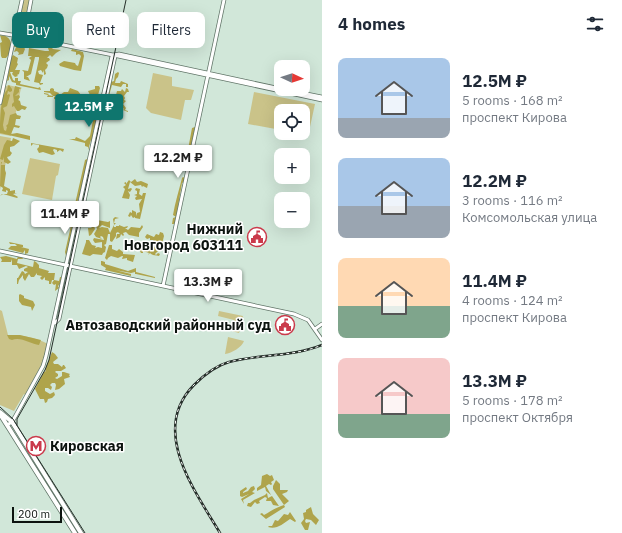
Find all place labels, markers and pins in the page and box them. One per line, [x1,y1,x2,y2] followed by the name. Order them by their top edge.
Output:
[52,94,126,128] pin: 12.5M ₽
[141,145,215,179] pin: 12.2M ₽
[28,201,102,235] pin: 11.4M ₽
[124,220,244,254] place label: Нижний Новгород 603111
[246,226,268,248] public building icon: Нижний Новгород 603111
[171,269,245,303] pin: 13.3M ₽
[274,314,296,336] public building icon: Автозаводский районный суд
[65,316,271,334] place label: Автозаводский районный суд
[25,435,47,457] metro station icon: Кировская
[50,437,124,455] place label: Кировская

